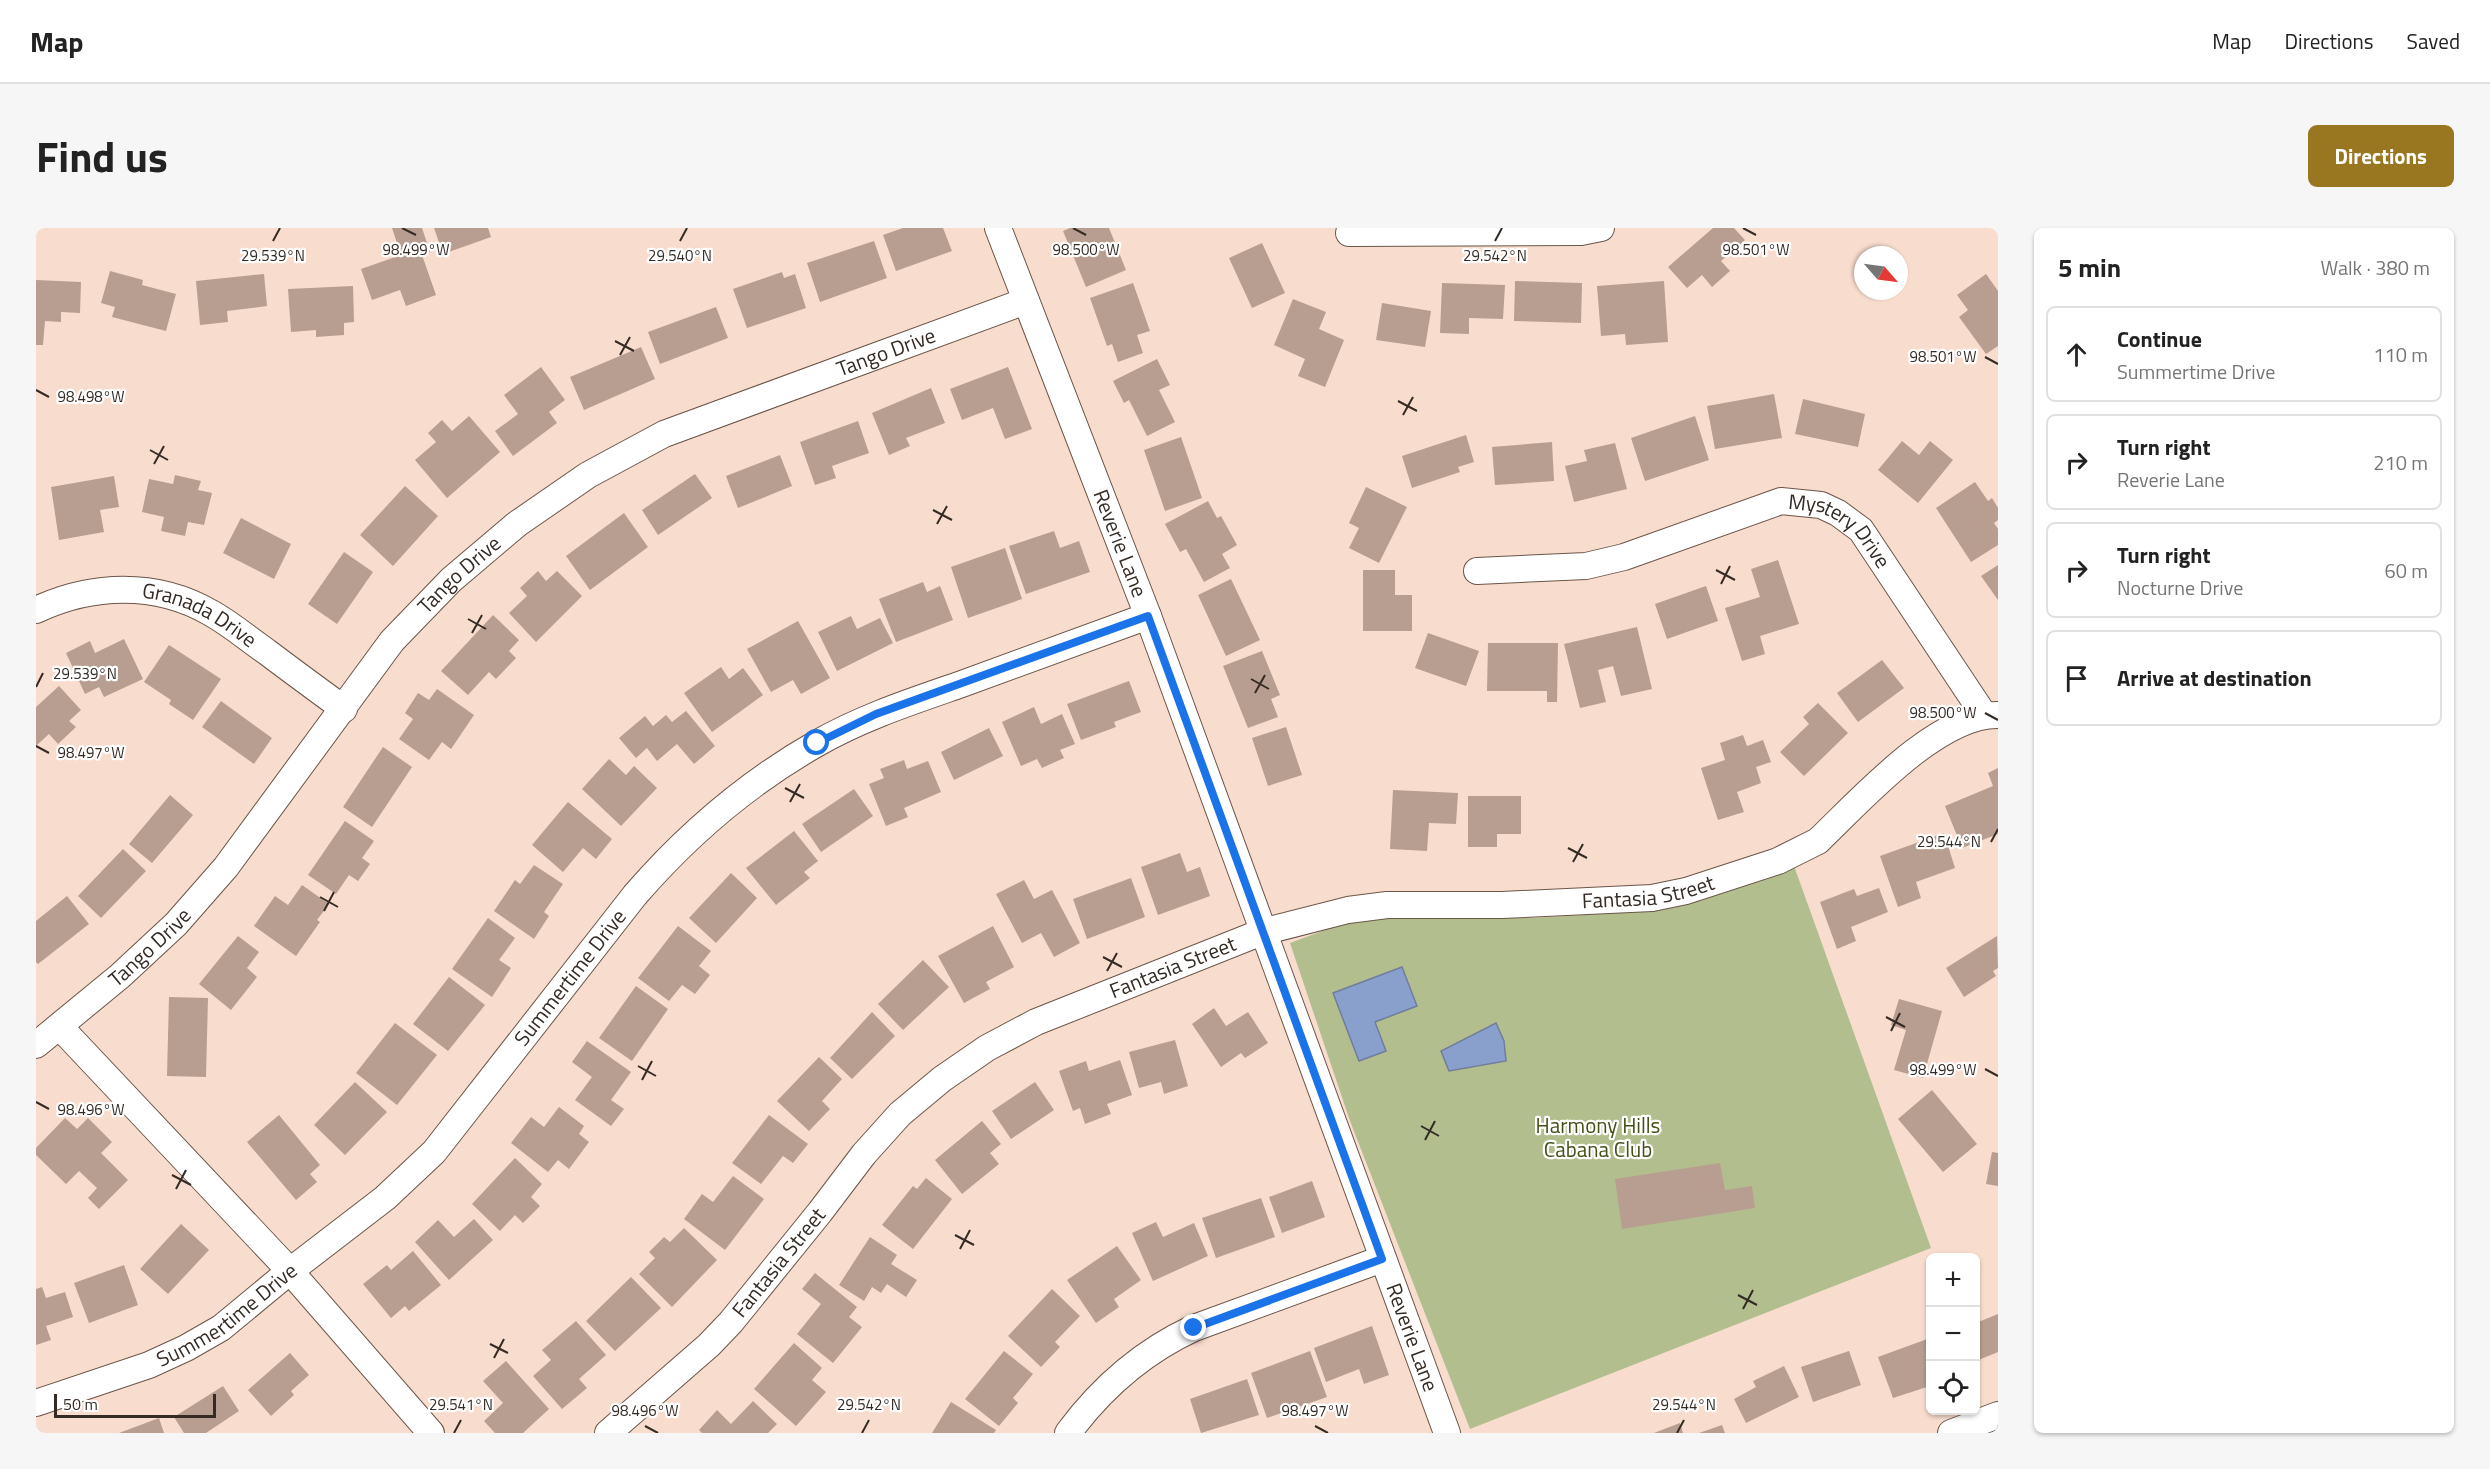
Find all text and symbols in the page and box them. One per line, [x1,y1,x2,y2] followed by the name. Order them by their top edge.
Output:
[30,20,84,63] text: Map
[2212,25,2252,57] text: Map
[2285,25,2374,57] text: Directions
[2407,25,2460,57] text: Saved
[36,124,168,188] text: Find us
[2308,125,2454,187] button: Directions
[383,238,449,261] text: 98.499°W
[1053,238,1119,261] text: 98.500°W
[1723,238,1789,261] text: 98.501°W
[241,244,305,267] text: 29.539°N
[648,244,712,267] text: 29.540°N
[1463,244,1527,267] text: 29.542°N
[1854,246,1908,300] north arrow
[2058,248,2121,287] text: 5 min
[2321,252,2430,283] text: Walk · 380 m
[832,319,940,384] street label: Tango Drive
[2117,322,2202,356] text: Continue
[2060,338,2093,371] icon: ahead
[2373,339,2428,370] text: 110 m
[1910,345,1976,368] text: 98.501°W
[2117,356,2275,387] text: Summertime Drive
[58,385,124,408] text: 98.498°W
[2117,430,2211,464] text: Turn right
[2060,446,2093,479] icon: right
[2373,447,2428,478] text: 210 m
[2117,464,2225,495] text: Reverie Lane
[1085,484,1156,602] street label: Reverie Lane
[1787,485,1899,574] street label: Mystery Drive
[410,527,508,621] street label: Tango Drive
[2117,538,2211,572] text: Turn right
[2060,554,2093,587] icon: right
[2384,555,2428,586] text: 60 m
[2117,572,2243,603] text: Nocturne Drive
[140,574,264,655] street label: Granada Drive
[2117,661,2312,695] text: Arrive at destination
[53,662,117,685] text: 29.539°N
[2060,662,2093,695] icon: arrive
[1910,701,1976,724] text: 98.500°W
[803,729,829,755] route start
[58,741,124,764] text: 98.497°W
[1917,830,1981,853] text: 29.544°N
[1581,866,1719,916] street label: Fantasia Street
[101,900,198,994] street label: Tango Drive
[506,902,633,1052] street label: Summertime Drive
[1104,927,1241,1006] street label: Fantasia Street
[1910,1058,1976,1081] text: 98.499°W
[58,1098,124,1121] text: 98.496°W
[1536,1109,1660,1165] park label: Harmony Hills Cabana Club
[724,1200,833,1324] street label: Fantasia Street
[1926,1253,1980,1415] map controls
[1926,1253,1980,1307] button: +
[151,1254,303,1375] street label: Summertime Drive
[1378,1278,1447,1396] street label: Reverie Lane
[1926,1307,1980,1361] button: −
[1180,1314,1206,1340] route end
[1926,1361,1980,1415] button: locate
[54,1391,216,1418] scale bar
[63,1392,98,1416] text: 50 m
[429,1393,493,1416] text: 29.541°N
[837,1393,901,1416] text: 29.542°N
[1652,1393,1716,1416] text: 29.544°N
[612,1399,678,1422] text: 98.496°W
[1282,1399,1348,1422] text: 98.497°W

